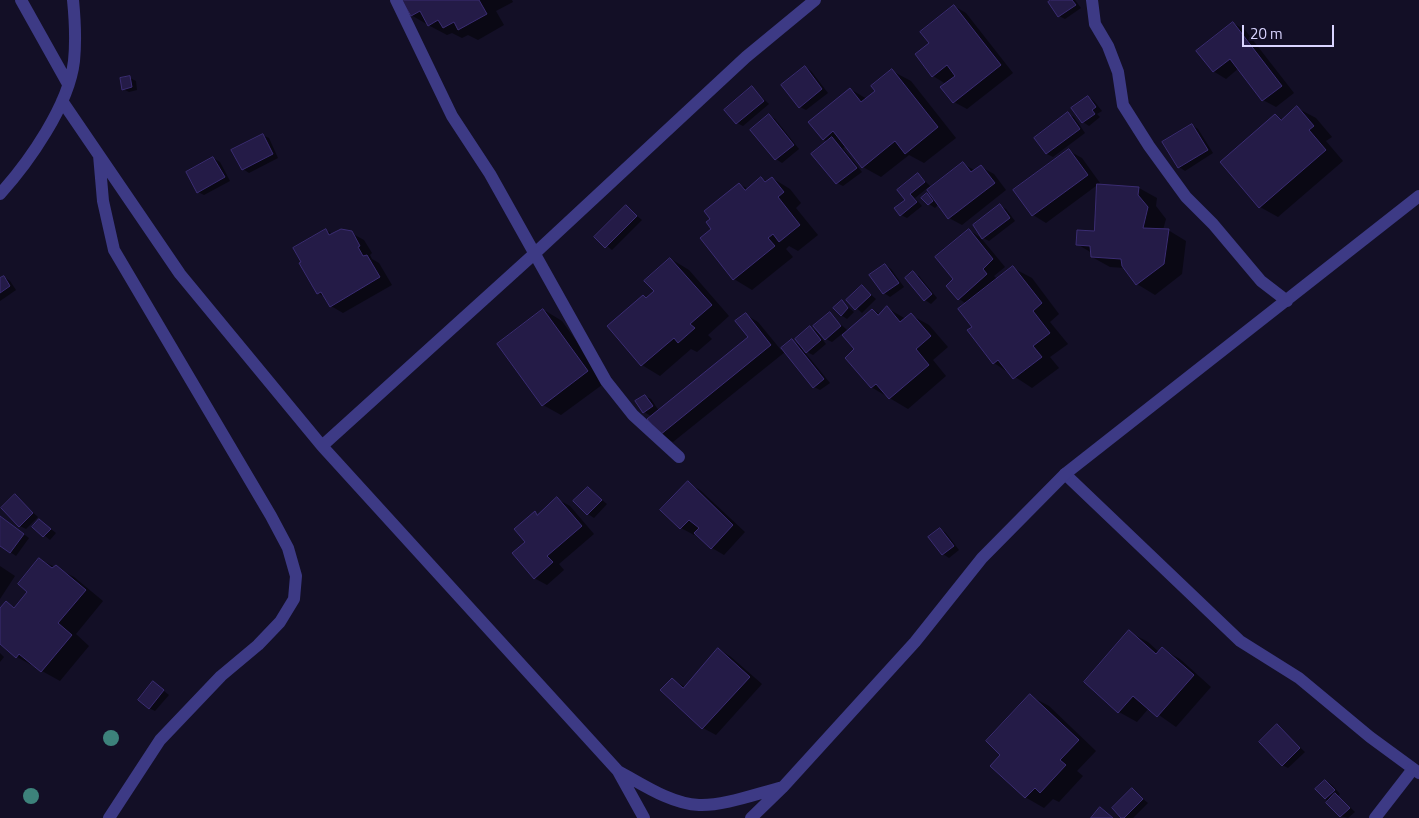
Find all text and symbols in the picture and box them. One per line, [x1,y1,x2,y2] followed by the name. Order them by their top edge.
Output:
[1244,15,1336,47] scale bar
[1250,22,1283,45] text: 20 m

